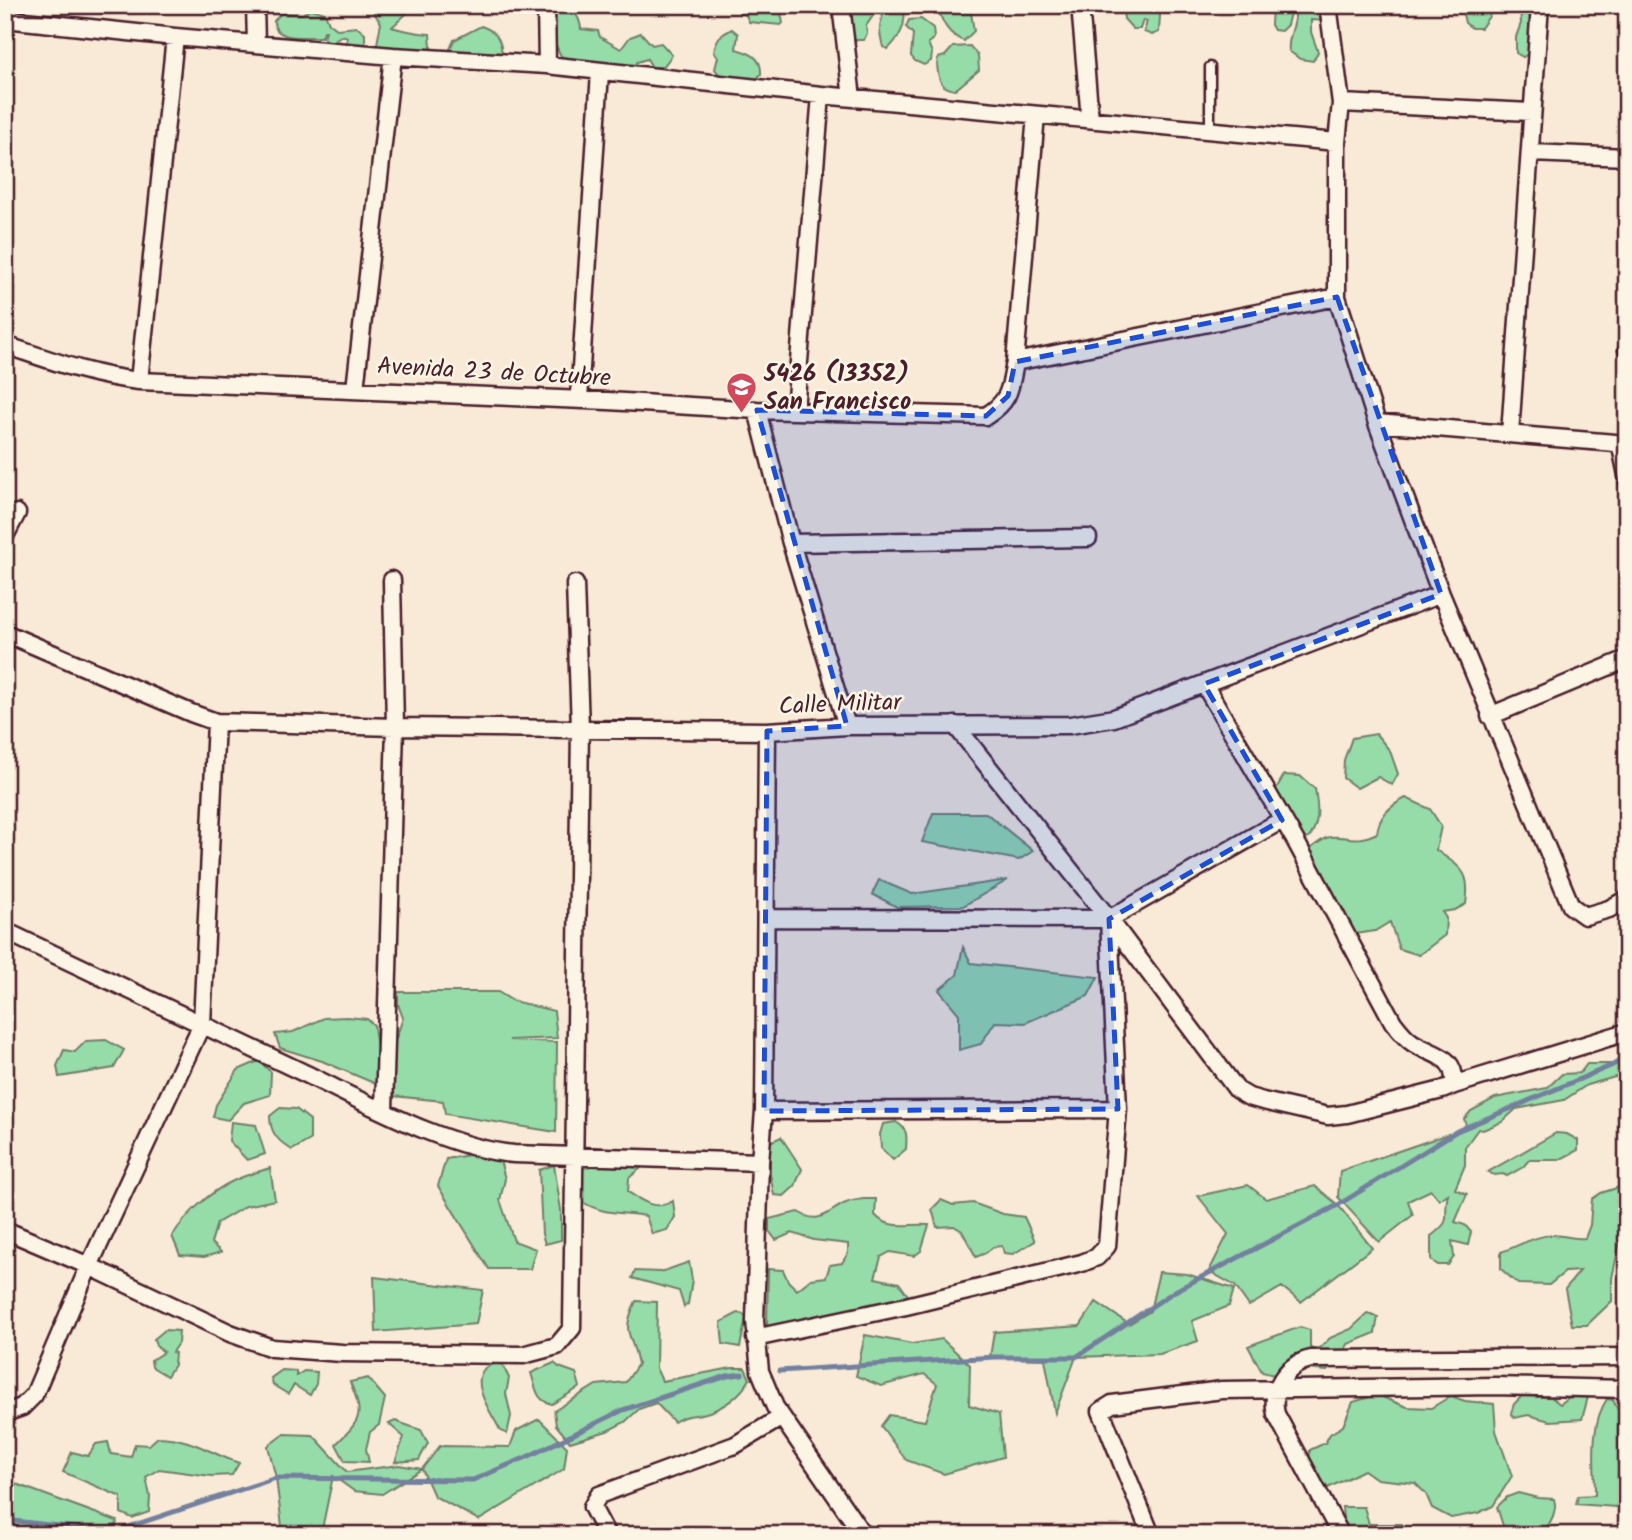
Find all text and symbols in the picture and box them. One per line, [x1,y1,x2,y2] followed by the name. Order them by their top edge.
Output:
[376,347,612,399] street label: Avenida 23 de Octubre
[763,355,911,422] place label: 5426 (13352) San Francisco
[724,371,758,415] school or university icon: 5426 (13352) San Francisco
[778,683,904,727] street label: Calle Militar

